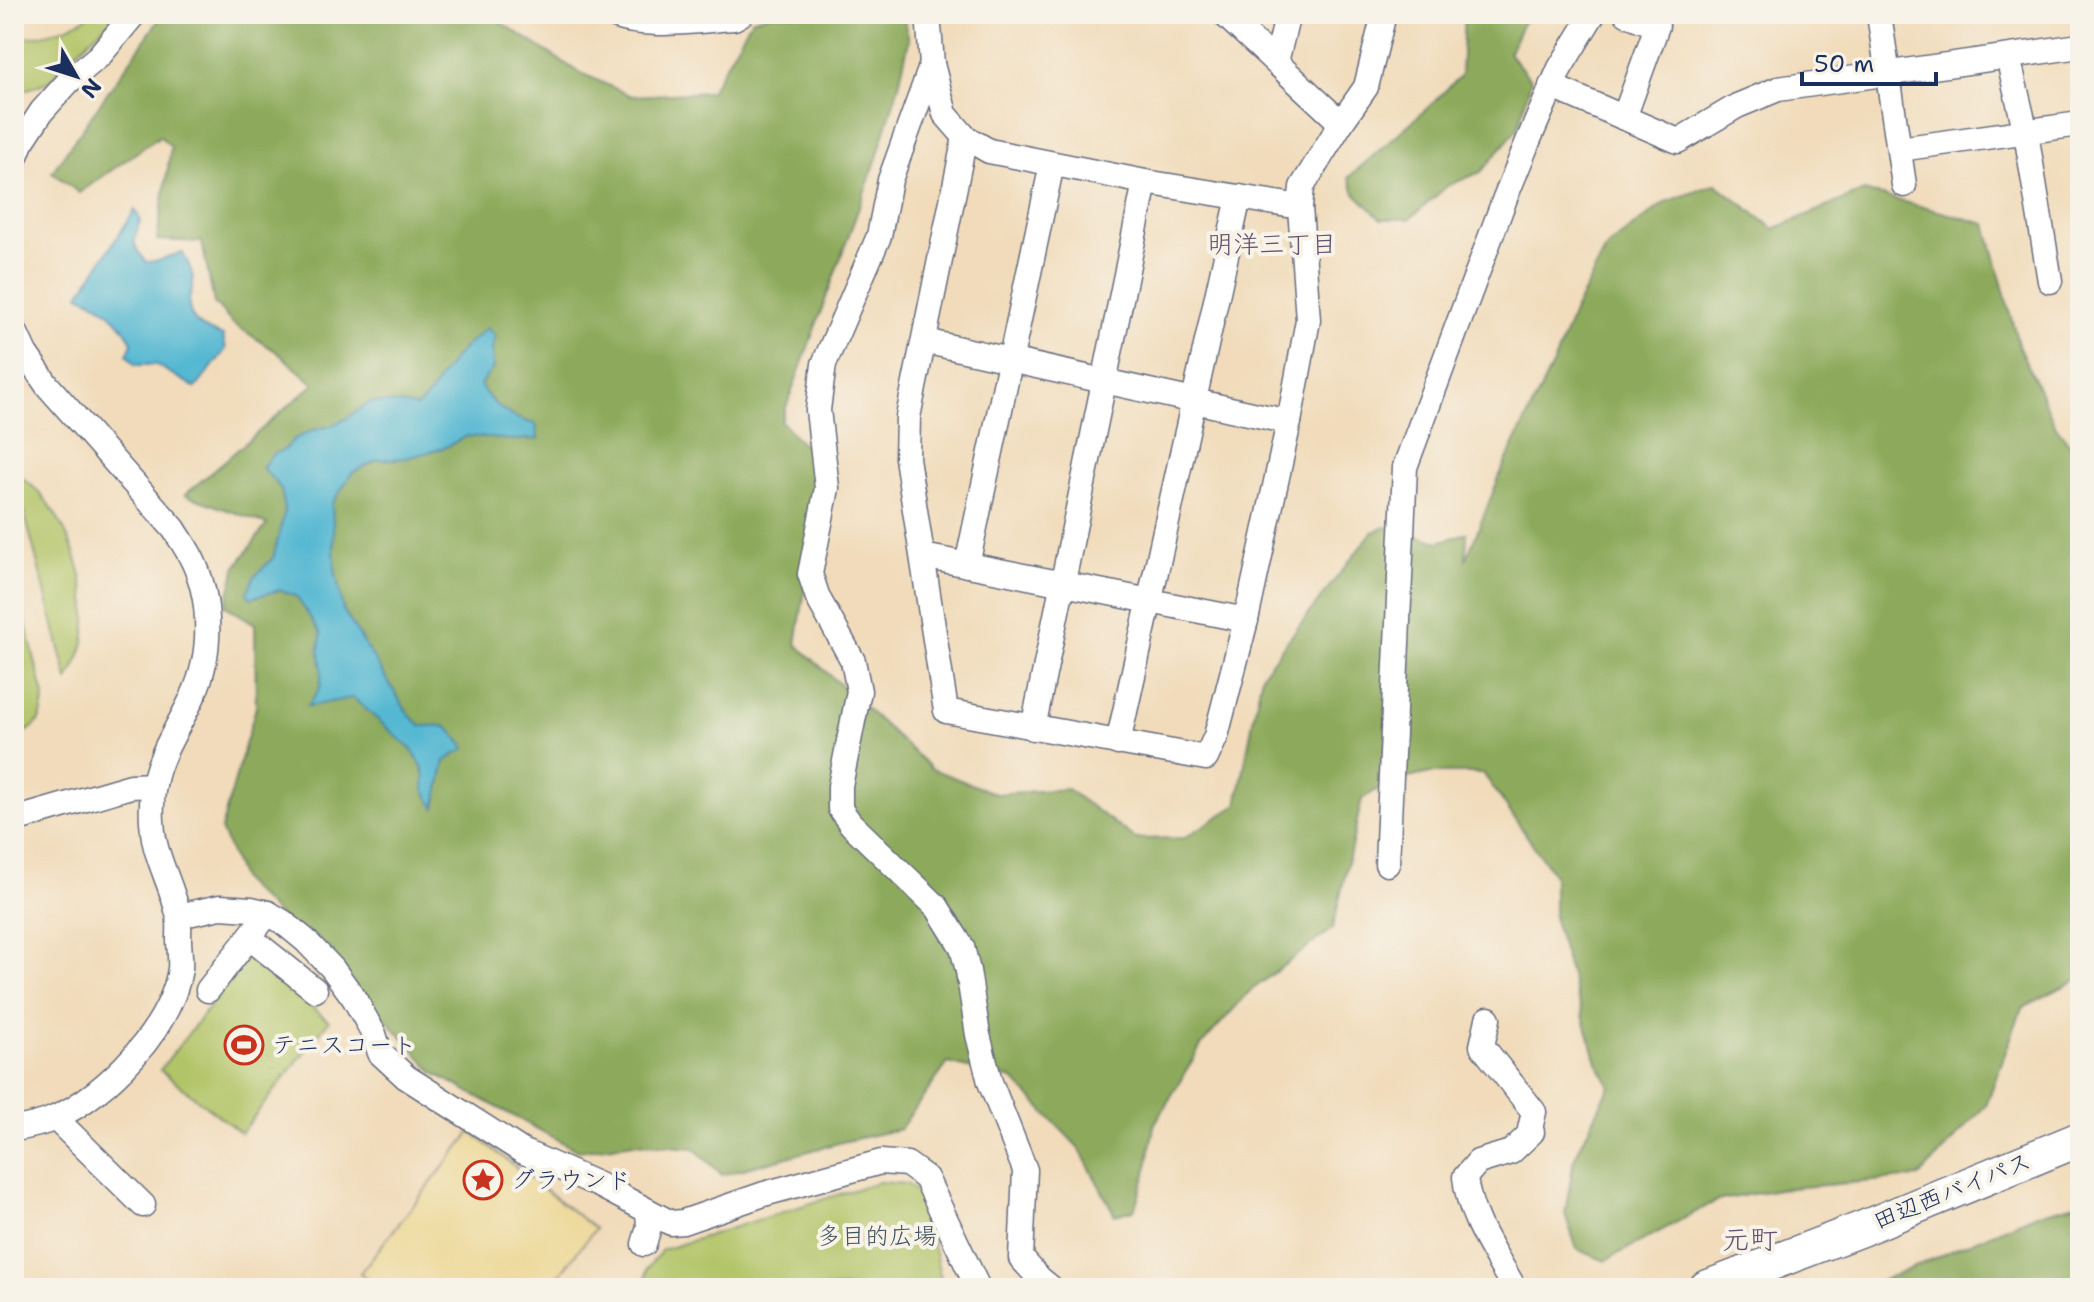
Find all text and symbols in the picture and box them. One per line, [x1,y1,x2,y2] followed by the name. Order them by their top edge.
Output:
[36,36,116,116] north arrow
[1802,36,1936,86] scale bar
[1814,48,1874,80] text: 50 m
[74,72,108,104] text: N
[1207,226,1337,261] district label: 明洋三丁目
[223,1024,265,1066] sports icon: テニスコート
[272,1029,416,1061] place label: テニスコート
[1868,1145,2036,1237] street label: 田辺西バイパス
[462,1159,504,1201] place icon: グラウンド
[511,1164,631,1196] place label: グラウンド
[817,1220,937,1252] park label: 多目的広場
[1722,1220,1778,1258] district label: 元町

